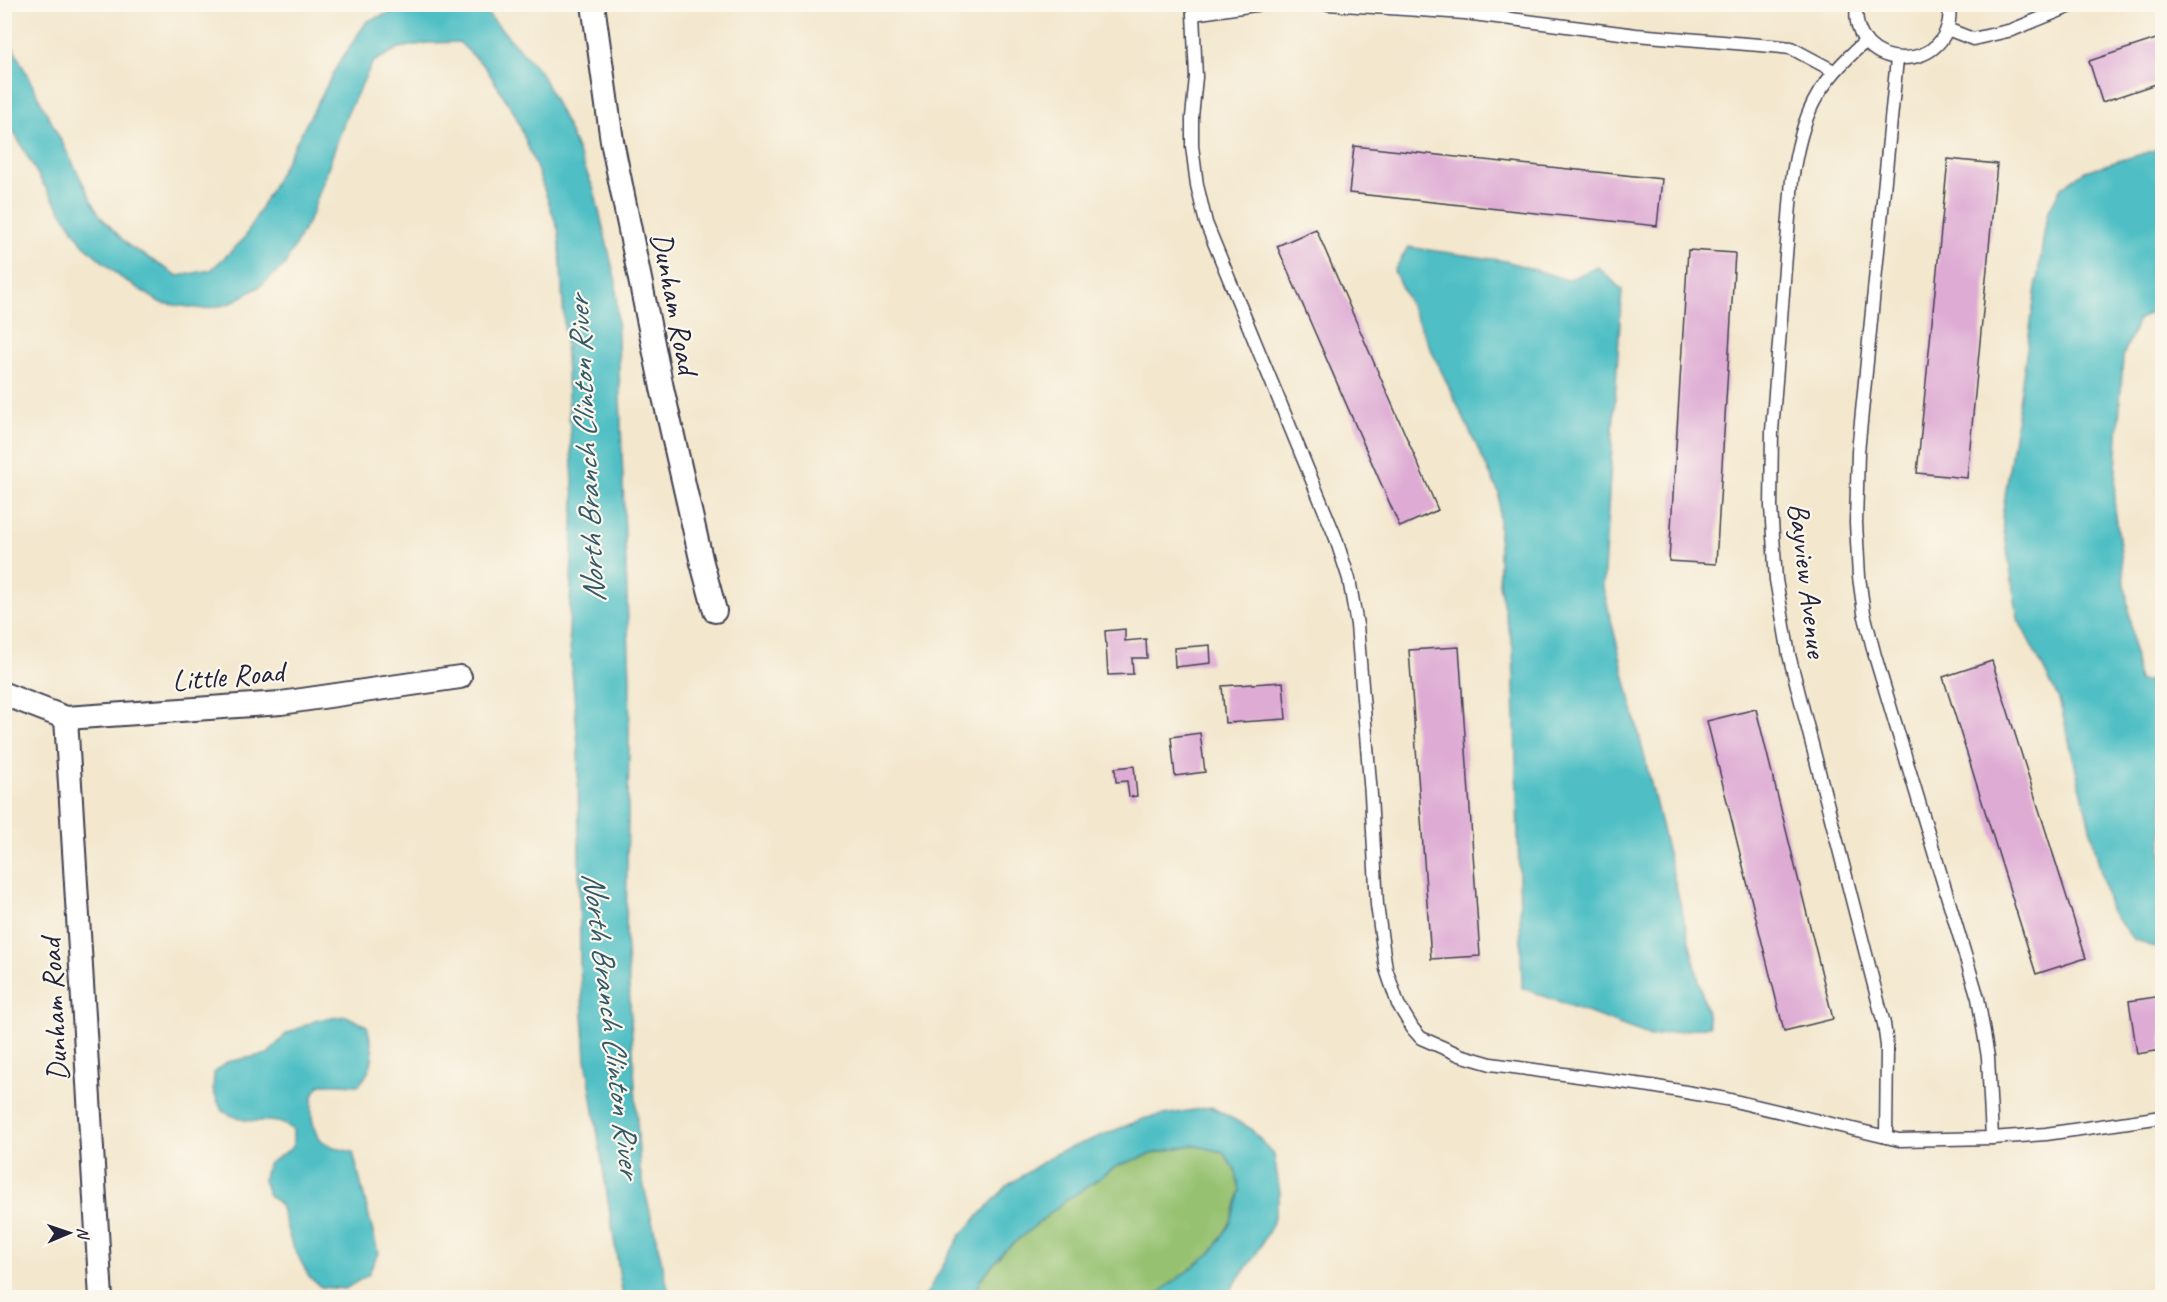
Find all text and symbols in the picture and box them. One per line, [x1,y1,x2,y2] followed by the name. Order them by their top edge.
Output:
[643,229,708,381] street label: Dunham Road
[557,291,614,604] water label: North Branch Clinton River
[1780,501,1837,662] street label: Bayview Avenue
[171,652,290,700] street label: Little Road
[573,870,652,1184] water label: North Branch Clinton River
[31,933,77,1082] street label: Dunham Road
[39,1203,99,1263] north arrow
[73,1227,93,1241] text: N

